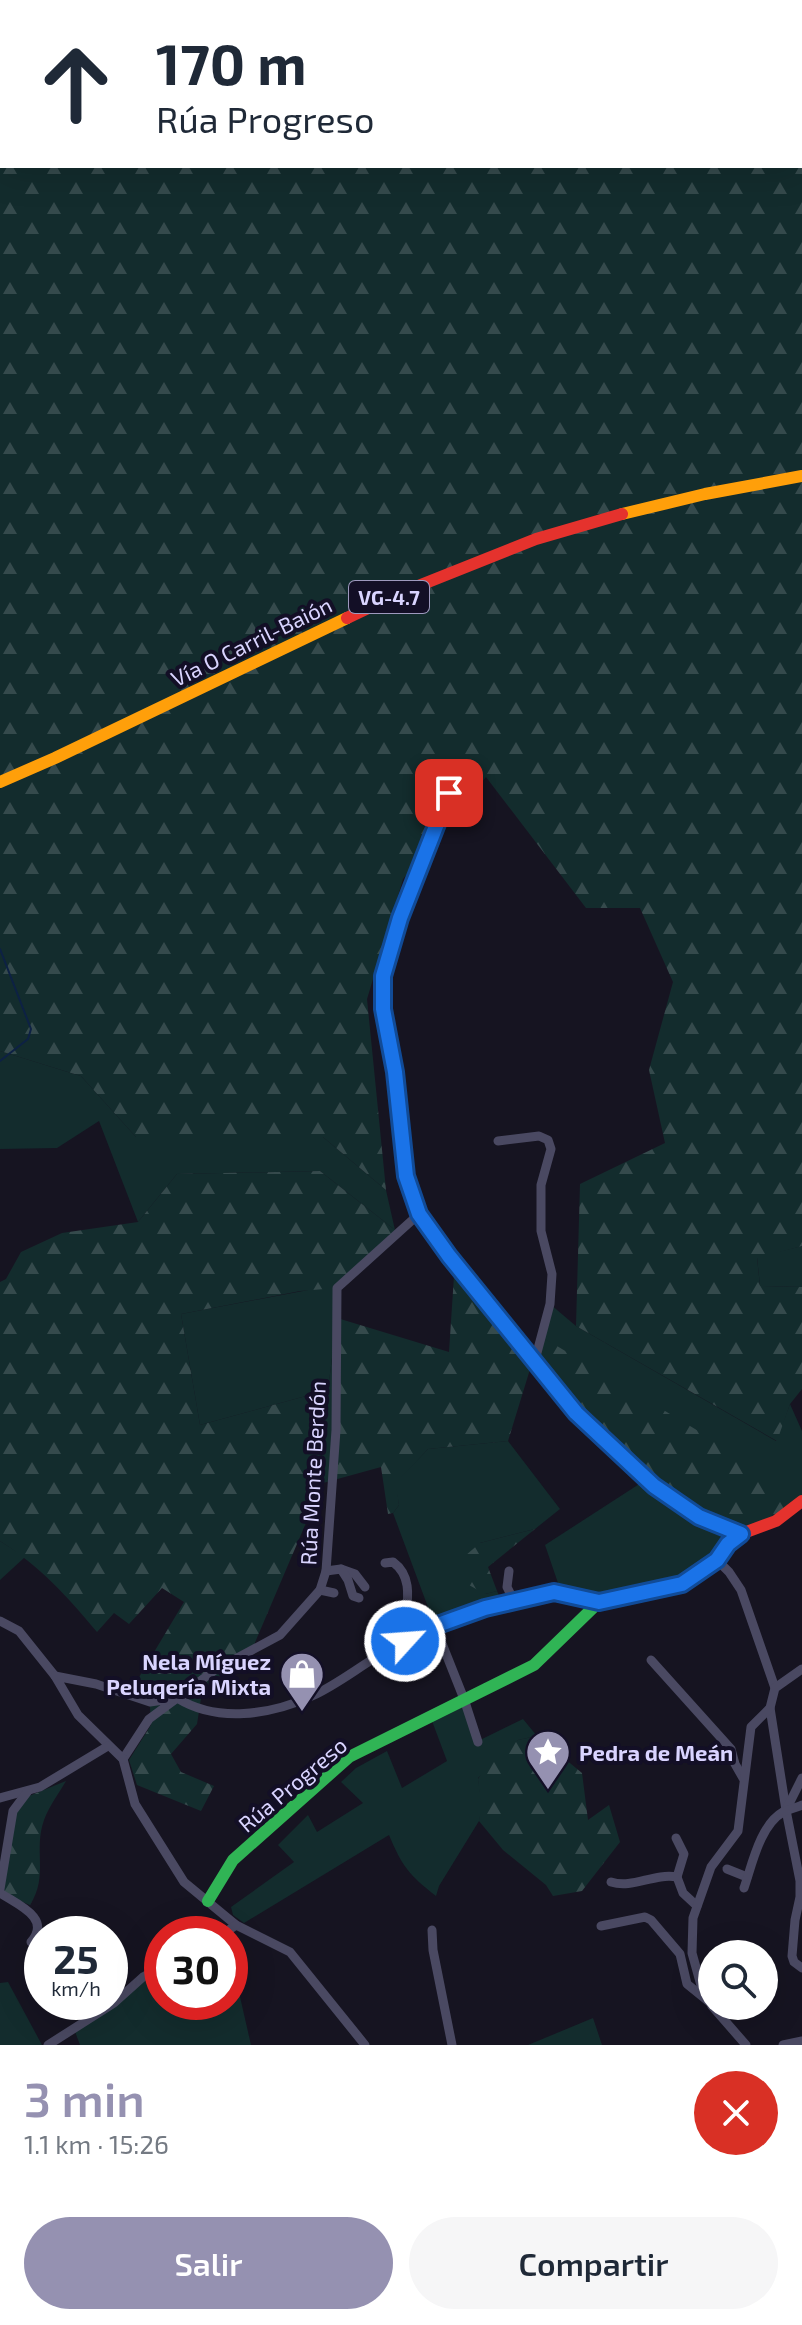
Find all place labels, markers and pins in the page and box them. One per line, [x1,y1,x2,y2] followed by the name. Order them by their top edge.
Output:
[415,759,483,827] pin
[106,1648,271,1699] place label: Nela Míguez Peluqería Mixta
[278,1650,326,1713] shop icon: Nela Míguez Peluqería Mixta
[524,1728,572,1791] place icon: Pedra de Meán
[579,1739,733,1765] place label: Pedra de Meán

